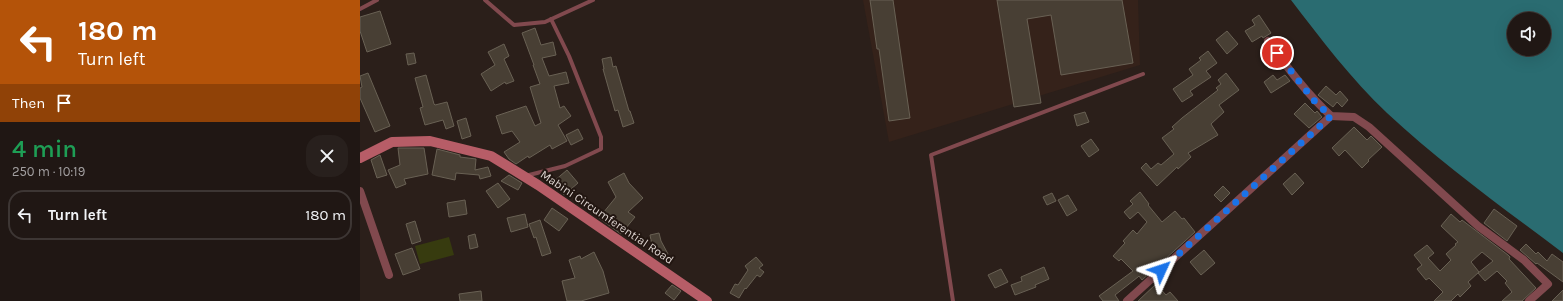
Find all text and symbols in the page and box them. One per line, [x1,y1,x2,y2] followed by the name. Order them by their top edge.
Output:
[1507,12,1551,56] map controls
[1507,12,1551,56] button: sound
[78,14,157,47] text: 180 m
[12,16,64,68] icon: left
[1260,36,1294,70] pin
[1266,42,1288,64] icon: arrive
[78,48,146,70] text: Turn left
[53,92,75,114] icon: arrive
[12,94,45,112] text: Then
[12,135,77,163] text: 4 min
[306,135,348,177] button: close
[12,164,85,179] text: 250 m · 10:19
[538,167,676,267] street label: Mabini Circumferential Road
[14,204,36,226] icon: left
[48,206,107,224] text: Turn left
[305,206,346,224] text: 180 m
[1140,249,1182,291] position arrow

